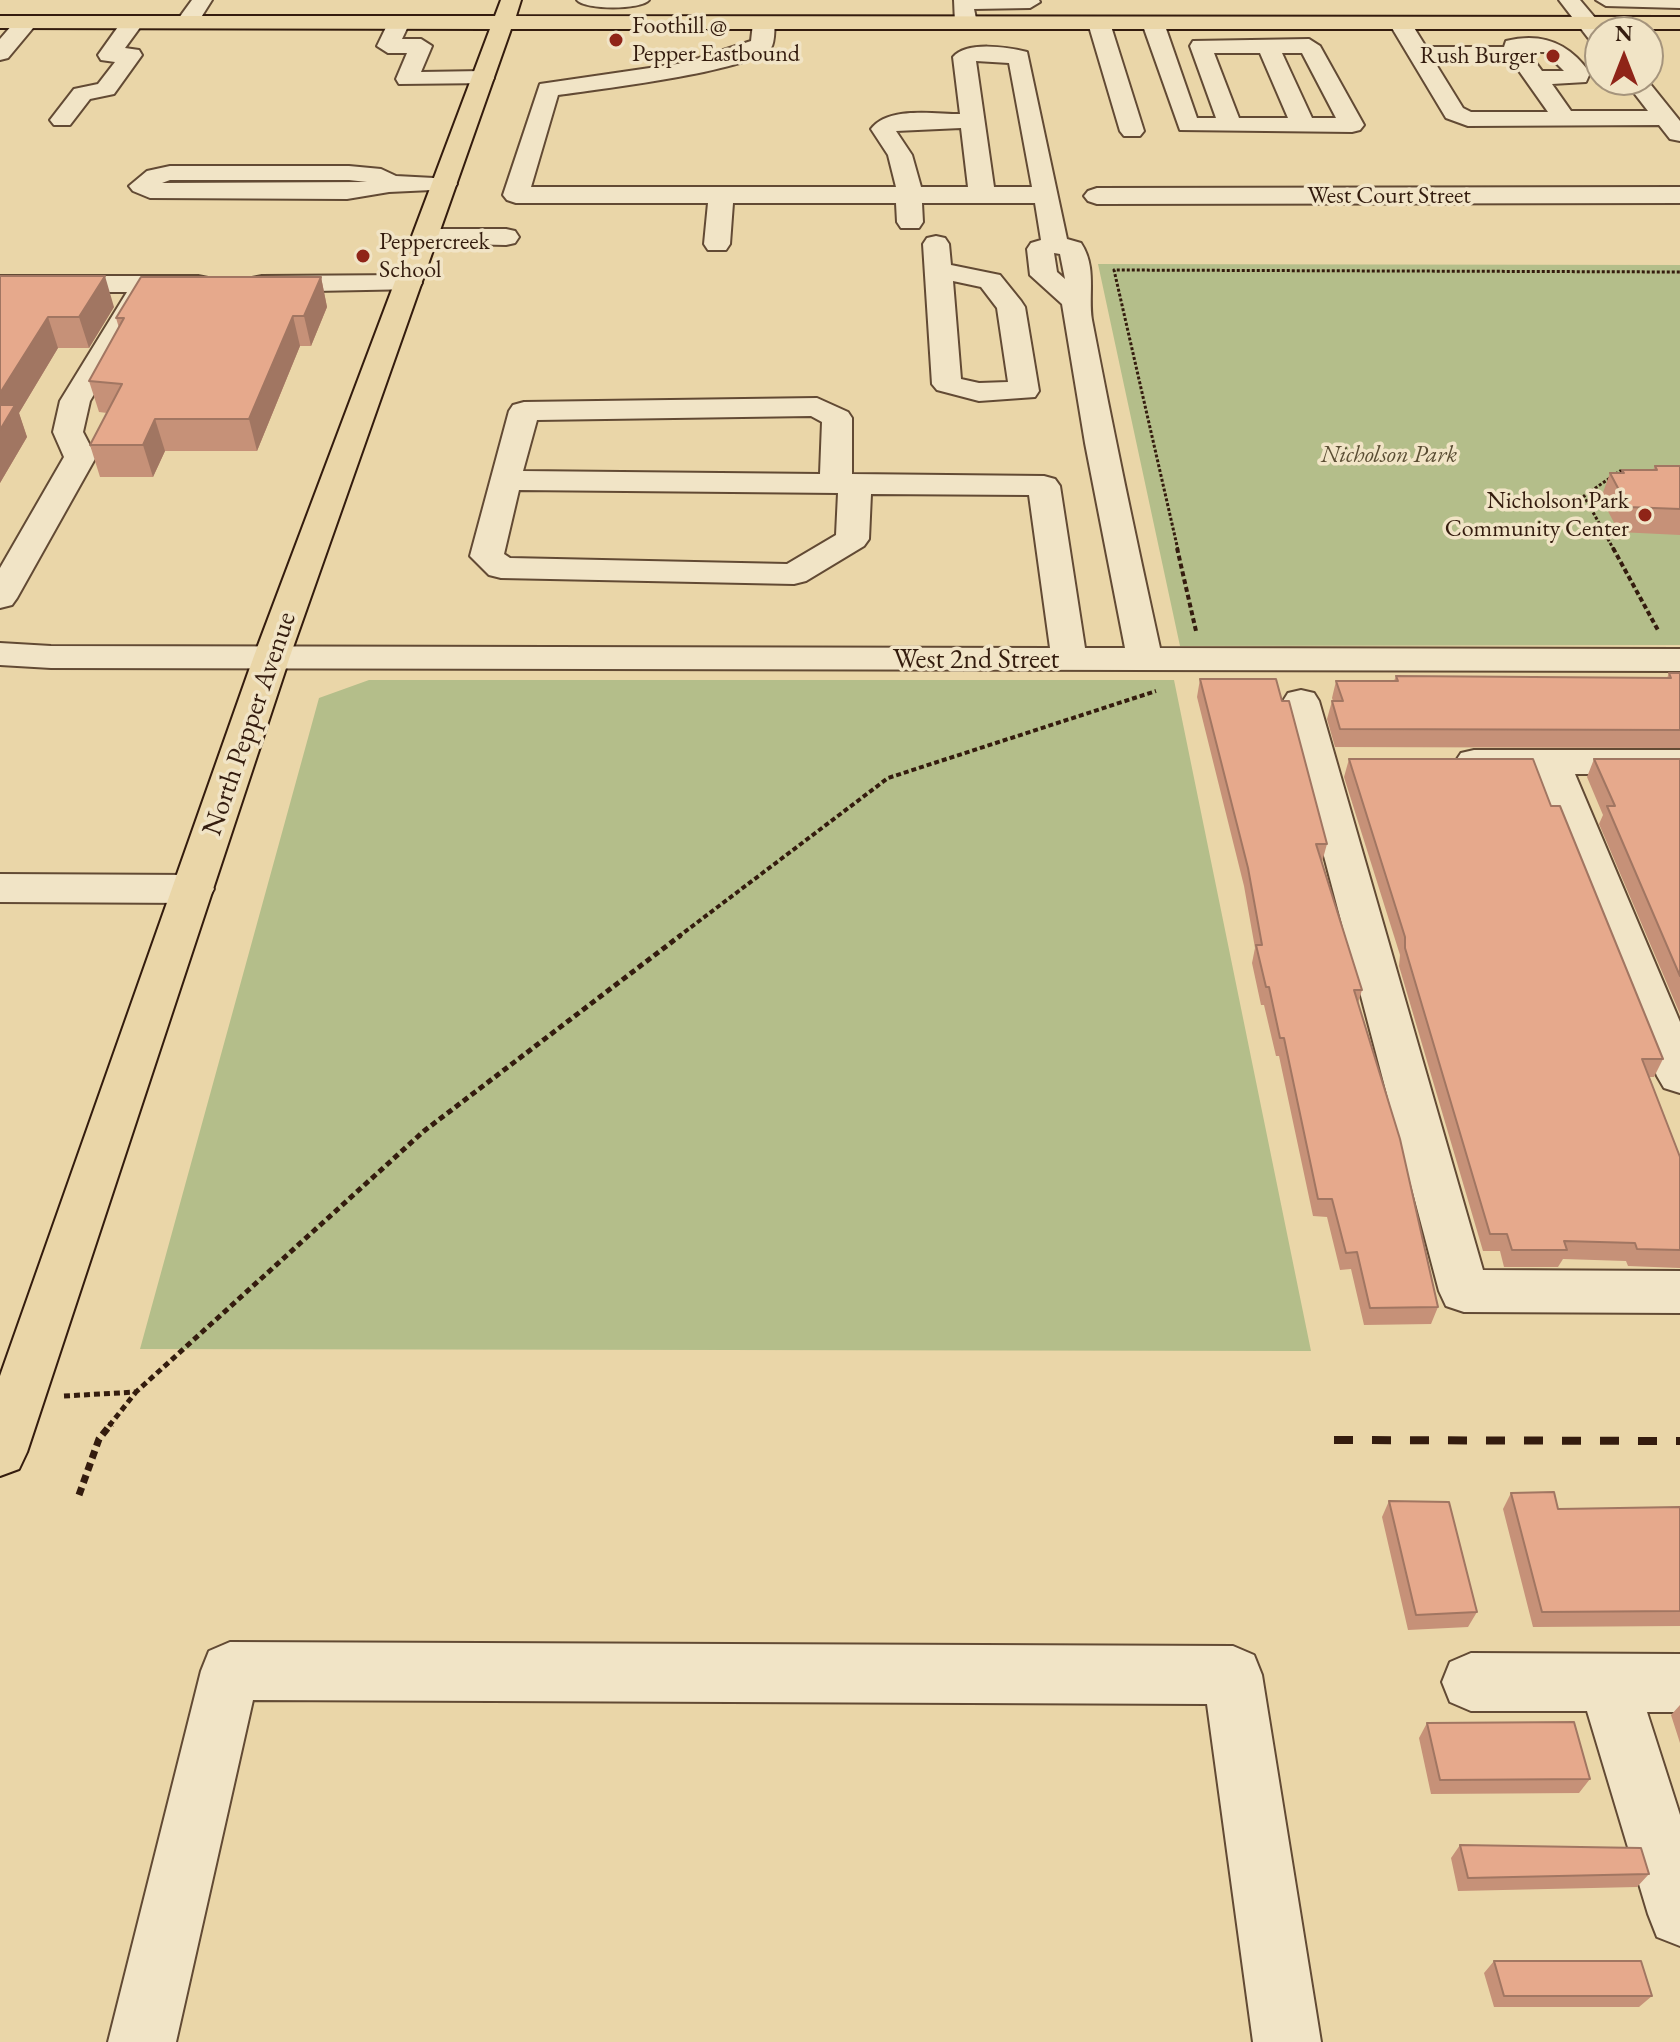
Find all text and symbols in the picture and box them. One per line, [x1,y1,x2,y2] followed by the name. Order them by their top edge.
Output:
[632,12,800,68] place label: Foothill @ Pepper Eastbound
[1584,16,1664,96] north arrow
[1615,19,1633,48] text: N
[607,31,625,49] marker: Foothill @ Pepper Eastbound
[1420,42,1537,70] place label: Rush Burger
[1544,47,1562,65] marker: Rush Burger
[1307,182,1471,210] street label: West Court Street
[379,228,490,284] place label: Peppercreek School
[354,247,372,265] marker: Peppercreek School
[1321,441,1457,469] park label: Nicholson Park
[1445,487,1629,543] place label: Nicholson Park Community Center
[1636,506,1654,524] marker: Nicholson Park Community Center
[196,608,304,840] street label: North Pepper Avenue
[893,643,1059,677] street label: West 2nd Street

